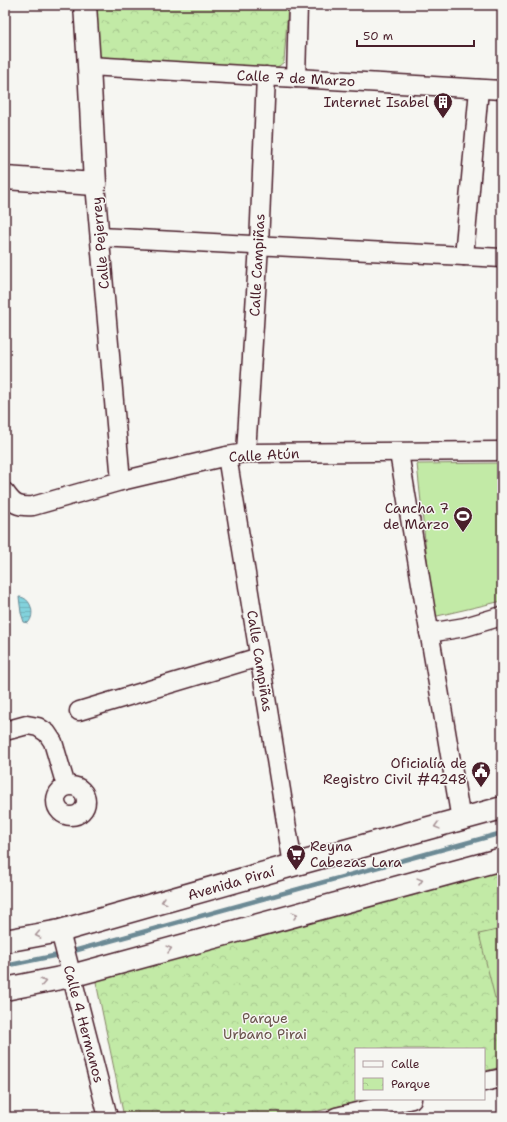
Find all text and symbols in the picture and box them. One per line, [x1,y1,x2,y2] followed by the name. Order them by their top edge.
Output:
[357,22,474,48] scale bar
[363,28,393,44] text: 50 m
[236,66,356,90] street label: Calle 7 de Marzo
[432,91,454,119] building icon: Internet Isabel
[323,93,430,111] place label: Internet Isabel
[87,196,113,290] street label: Calle Pejerrey
[245,213,269,317] street label: Calle Campiñas
[228,444,300,466] street label: Calle Atún
[383,499,449,533] place label: Cancha 7 de Marzo
[452,505,474,533] sports icon: Cancha 7 de Marzo
[243,609,277,713] street label: Calle Campiñas
[323,754,467,788] place label: Oficialía de Registro Civil #4248
[470,760,492,788] public building icon: Oficialía de Registro Civil #4248
[434,821,441,830] one-way arrow
[310,837,402,871] place label: Reyna Cabezas Lara
[285,843,307,871] supermarket icon: Reyna Cabezas Lara
[185,862,277,904] street label: Avenida Piraí
[416,877,423,886] one-way arrow
[160,897,167,905] one-way arrow
[291,911,298,920] one-way arrow
[35,930,41,939] one-way arrow
[165,945,172,954] one-way arrow
[60,963,108,1085] street label: Calle 4 Hermanos
[40,978,46,986] one-way arrow
[223,1009,307,1043] park label: Parque Urbano Pirai
[355,1048,485,1100] legend
[391,1056,420,1072] text: Calle
[391,1076,430,1092] text: Parque

